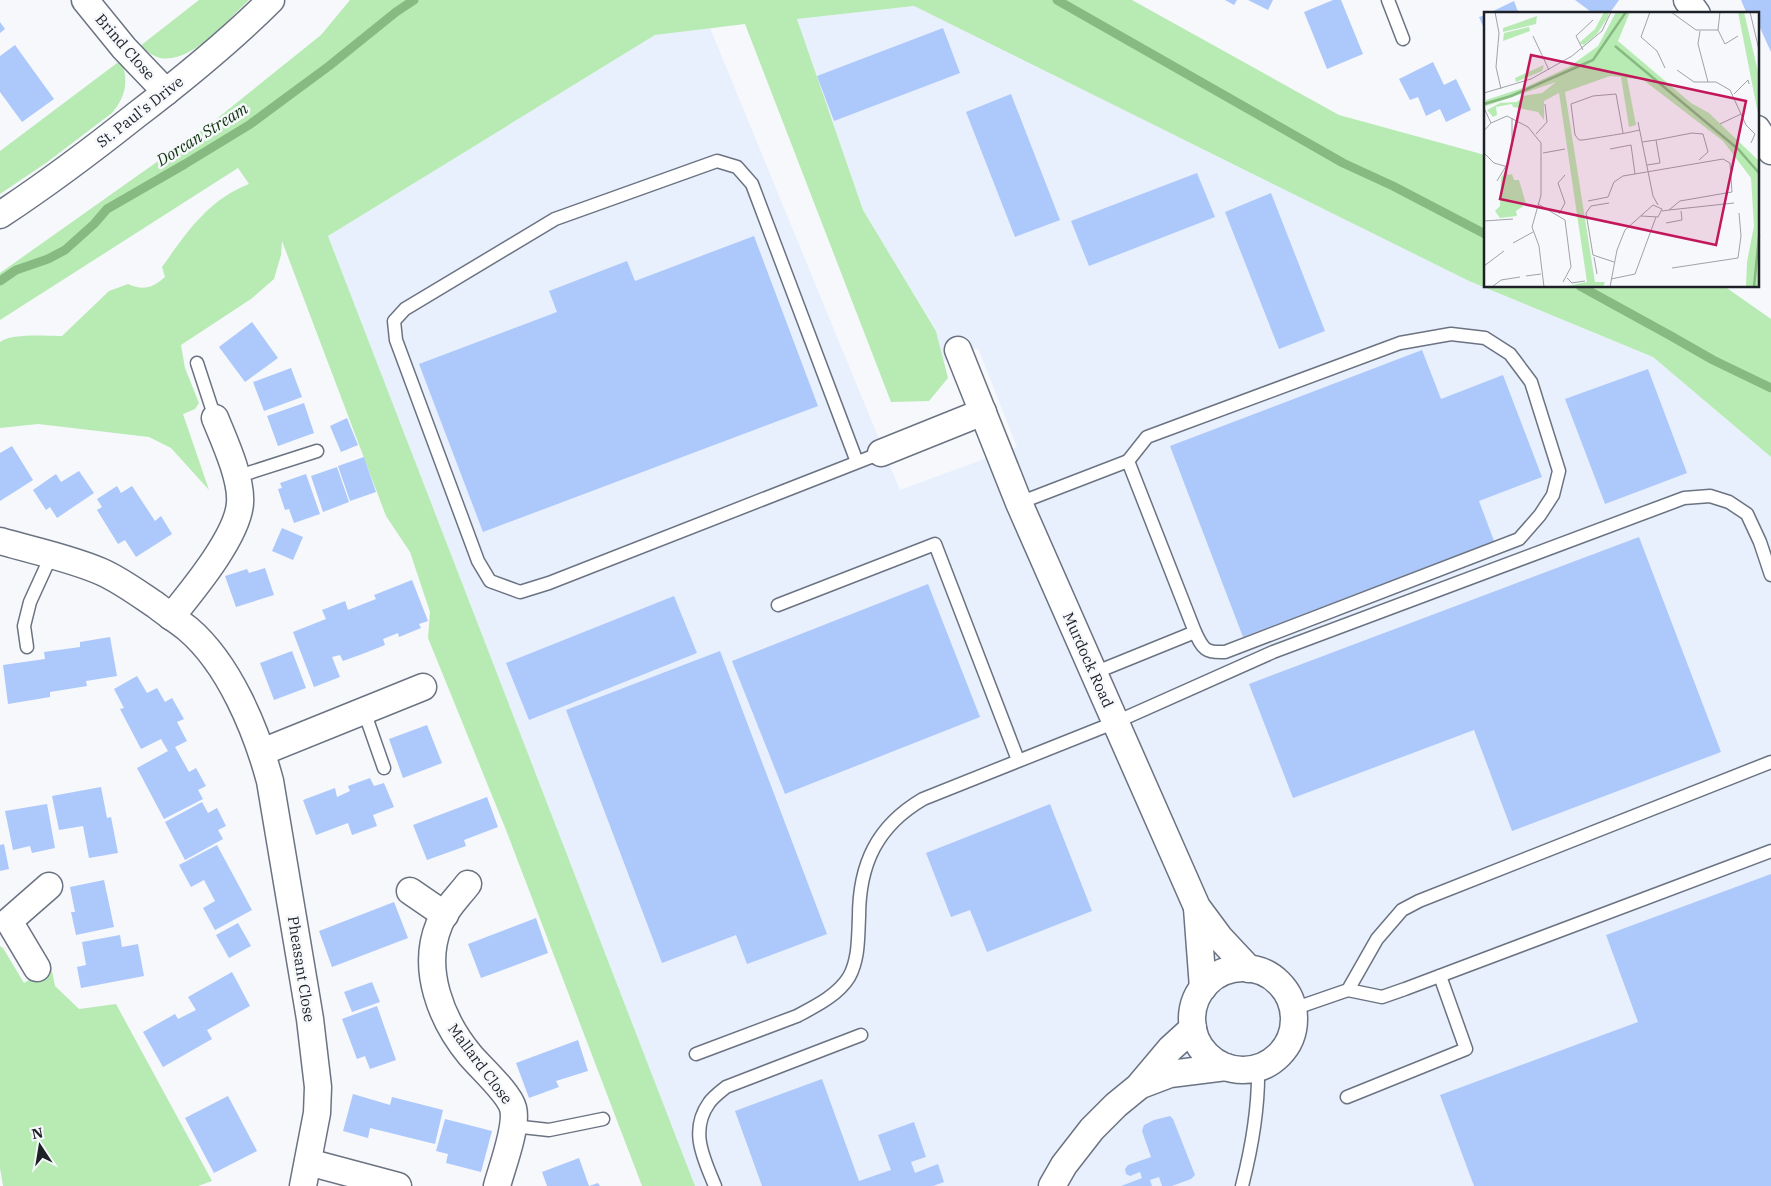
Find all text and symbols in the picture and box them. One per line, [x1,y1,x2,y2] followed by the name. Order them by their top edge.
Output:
[91,10,159,84] street label: Brind Close
[1484,12,1758,288] inset map
[92,72,187,151] street label: St. Paul's Drive
[152,98,252,171] water label: Dorcan Stream
[1059,609,1118,710] street label: Murdock Road
[284,915,319,1023] street label: Pheasant Close
[444,1020,517,1108] street label: Mallard Close
[15,1121,65,1171] north arrow
[30,1123,45,1143] text: N

